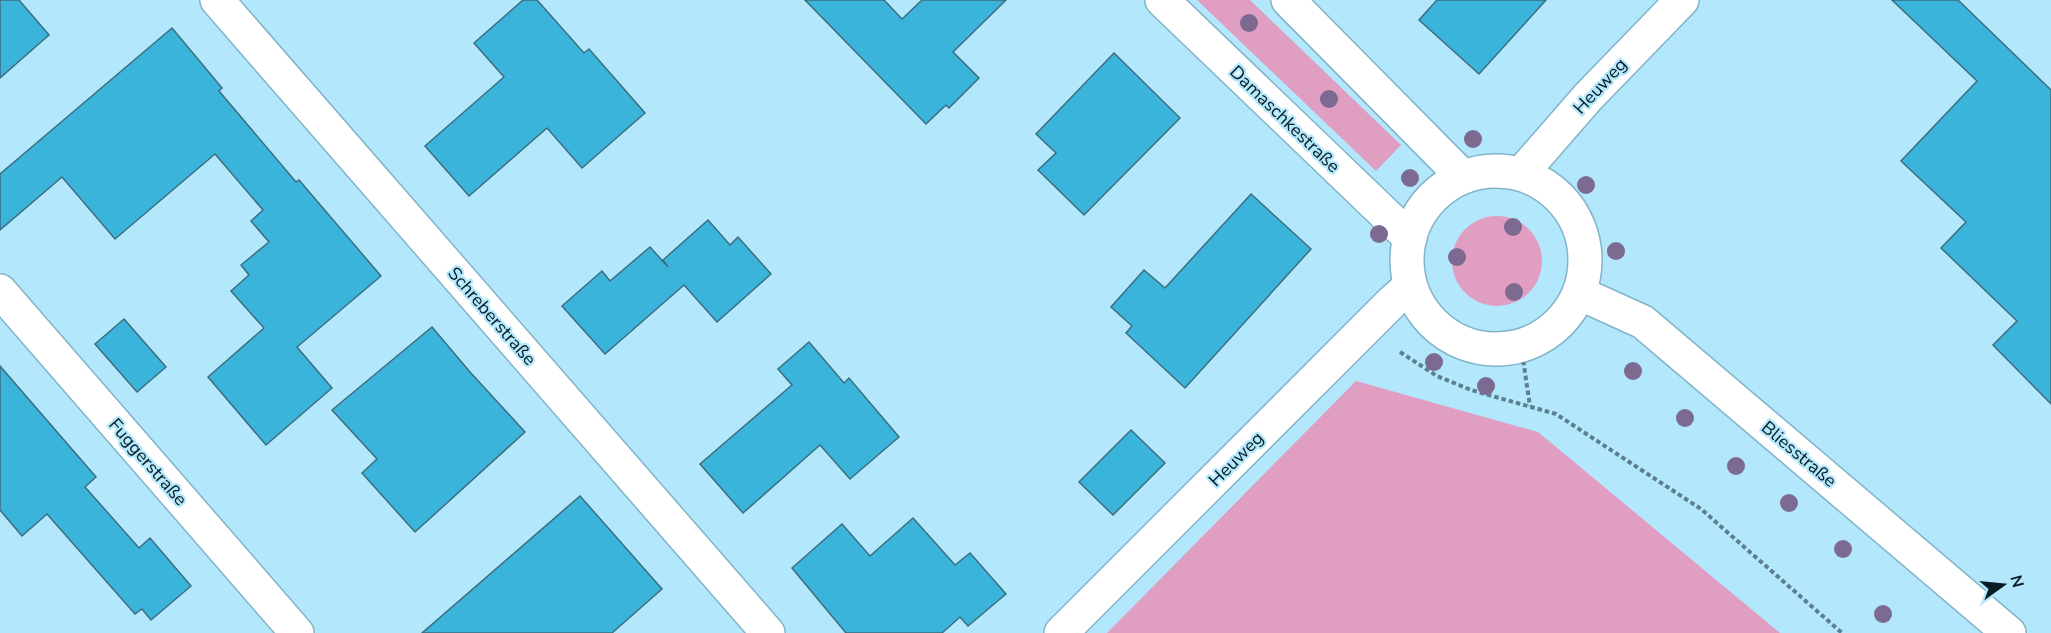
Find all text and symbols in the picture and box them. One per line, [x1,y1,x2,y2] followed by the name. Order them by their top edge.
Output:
[1568,53,1632,119] street label: Heuweg
[1225,60,1345,178] street label: Damaschkestraße
[442,262,542,370] street label: Schreberstraße
[103,413,193,511] street label: Fuggerstraße
[1756,415,1842,493] street label: Bliesstraße
[1203,426,1269,492] street label: Heuweg
[1973,555,2033,615] north arrow
[2004,573,2029,590] text: N

